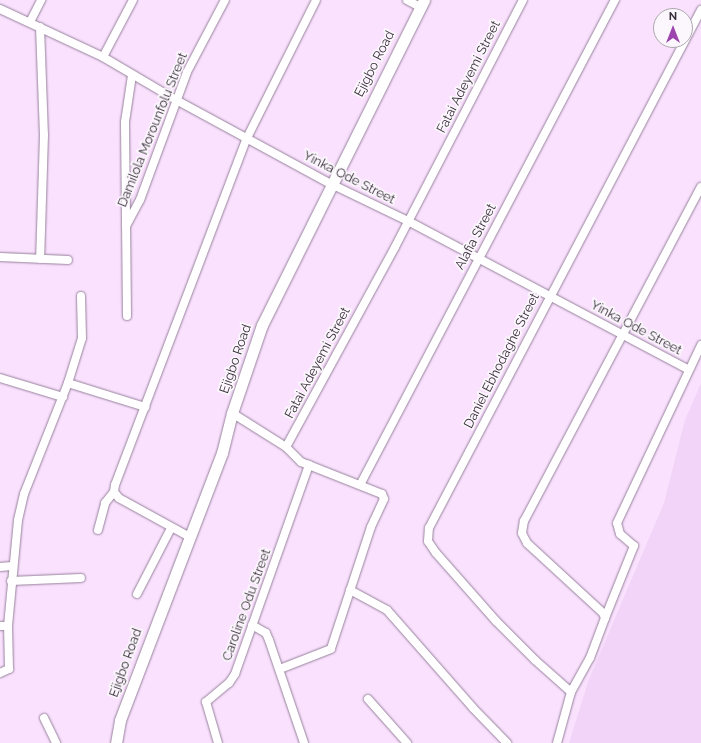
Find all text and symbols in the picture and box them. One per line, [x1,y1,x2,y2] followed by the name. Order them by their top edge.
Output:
[653,8,693,48] north arrow
[669,10,677,23] text: N
[434,18,504,136] street label: Fatai Adeyemi Street
[352,28,398,100] street label: Ejigbo Road
[115,51,191,209] street label: Damilola Morounfolu Street
[300,148,398,208] street label: Yinka Ode Street
[452,201,500,273] street label: Alafia Street
[461,291,543,431] street label: Daniel Ebhodaghe Street
[588,297,684,359] street label: Yinka Ode Street
[282,305,354,421] street label: Fatai Adeyemi Street
[217,322,255,396] street label: Ejigbo Road
[220,547,274,663] street label: Caroline Odu Street
[106,627,146,699] street label: Ejigbo Road

